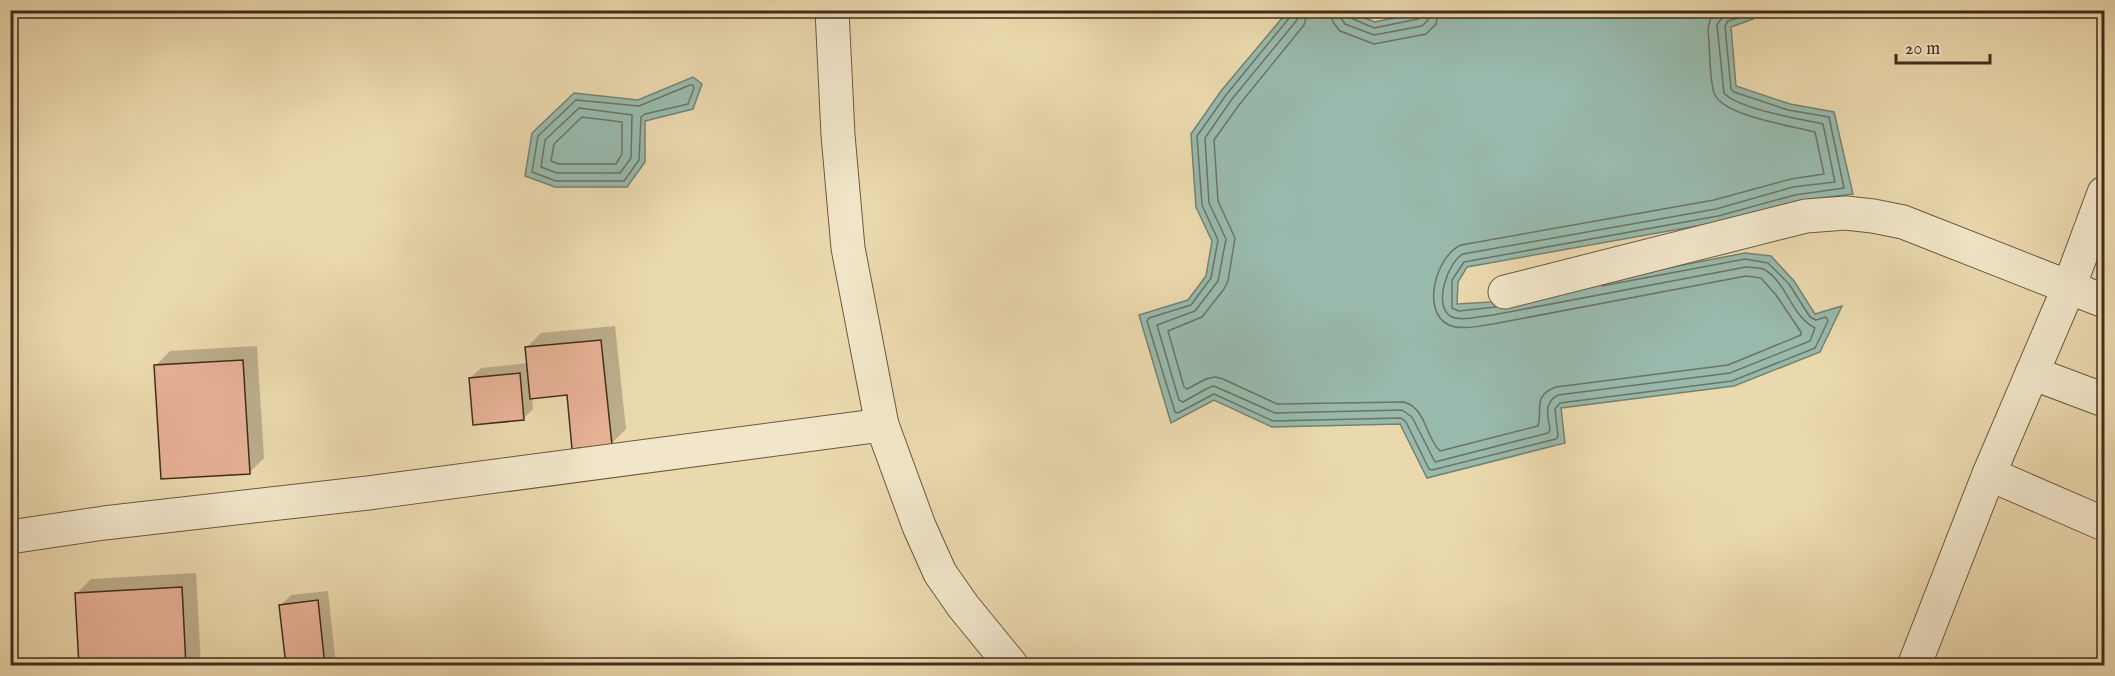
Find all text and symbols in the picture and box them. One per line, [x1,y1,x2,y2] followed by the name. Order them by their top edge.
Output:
[1896,27,1990,65] scale bar
[1905,38,1940,61] text: 20 m

